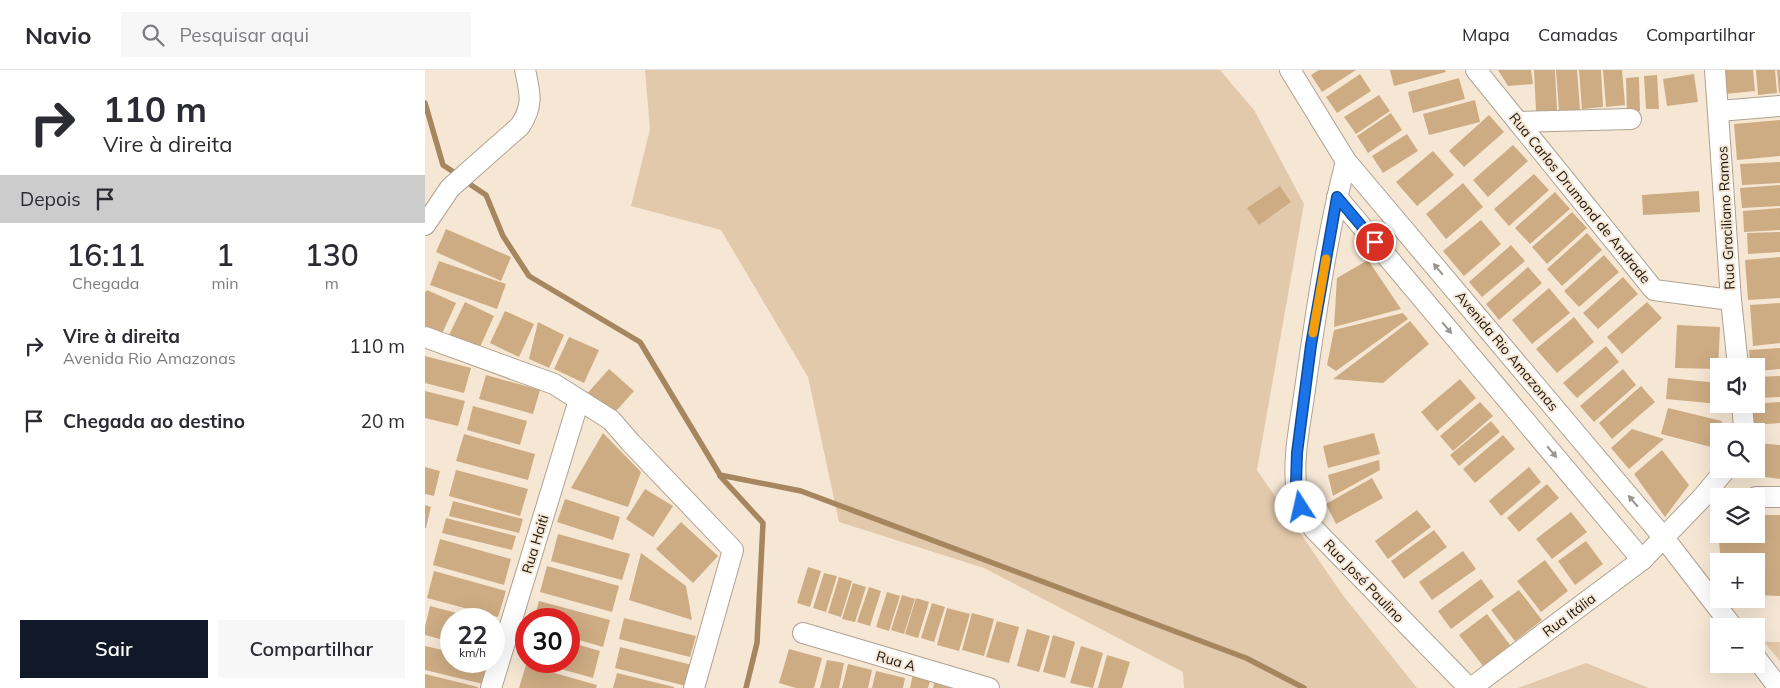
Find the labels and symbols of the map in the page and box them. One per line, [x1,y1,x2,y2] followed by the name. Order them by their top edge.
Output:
[1505,109,1655,287] street label: Rua Carlos Drumond de Andrade
[1713,146,1739,290] street label: Rua Graciliano Ramos
[1354,221,1396,263] pin
[1432,264,1444,276] one-way arrow
[1452,287,1563,415] street label: Avenida Rio Amazonas
[1441,322,1452,334] one-way arrow
[1546,446,1557,459] one-way arrow
[1274,480,1326,532] position arrow
[1627,494,1638,507] one-way arrow
[518,512,552,576] street label: Rua Haiti
[1320,536,1408,626] street label: Rua José Paulino
[1539,589,1599,641] street label: Rua Itália
[515,608,580,673] speed limit sign: 30
[874,647,918,675] street label: Rua A

